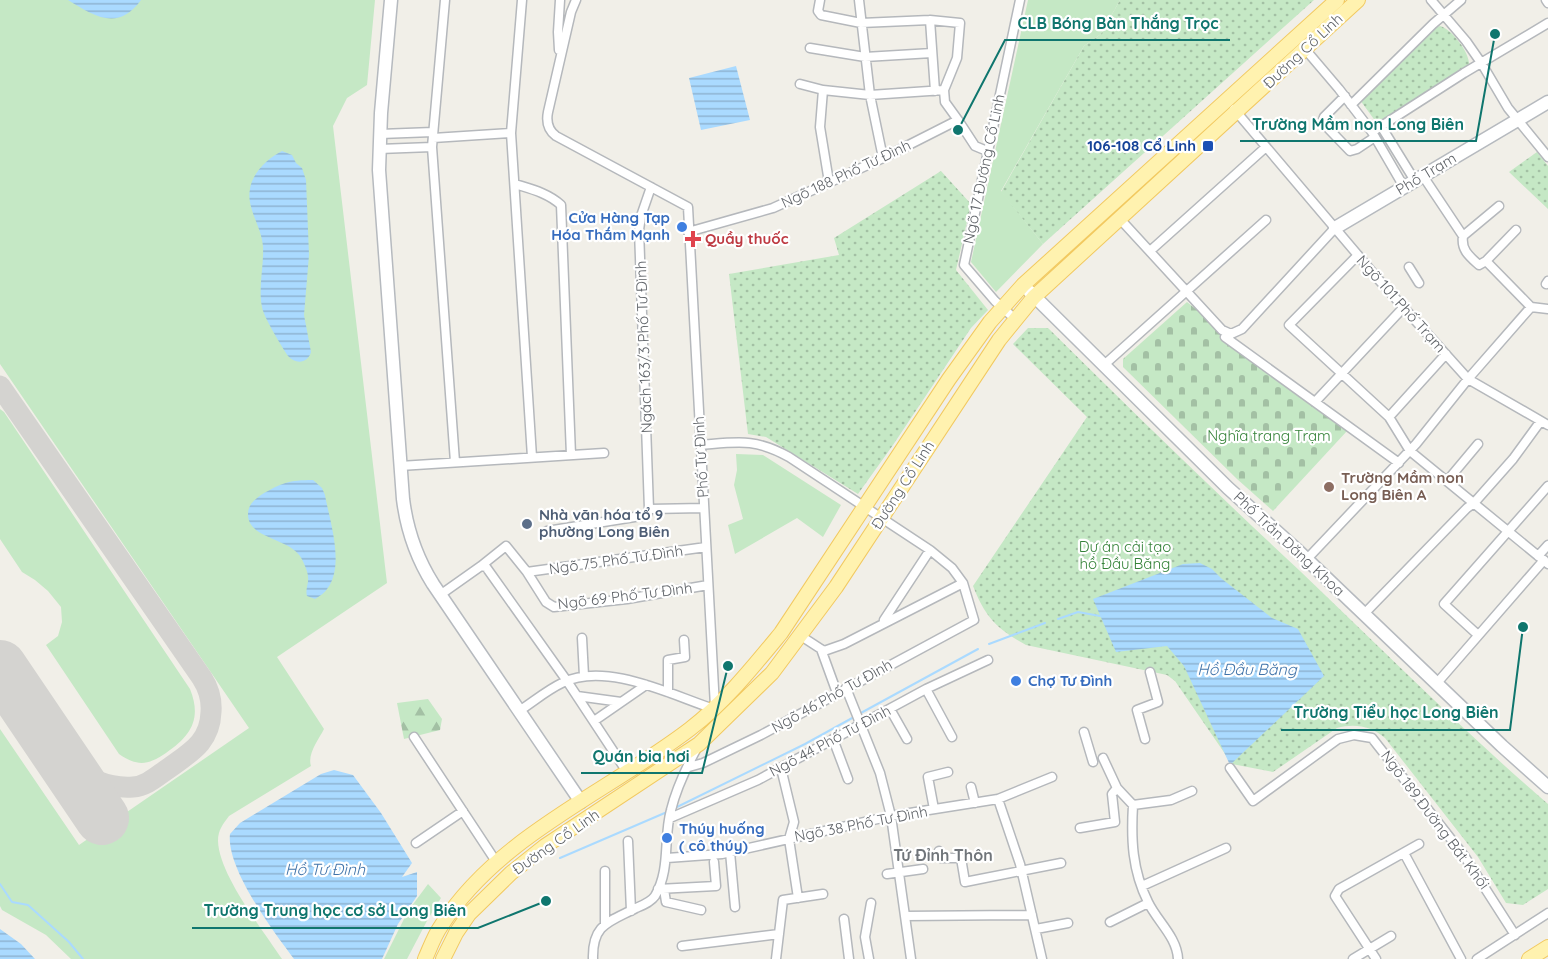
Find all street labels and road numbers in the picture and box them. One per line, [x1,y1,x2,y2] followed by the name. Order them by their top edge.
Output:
[1259,9,1346,92] street label: Đường Cổ Linh
[958,92,1009,246] street label: Ngõ 17 Đường Cổ Linh
[778,135,914,212] street label: Ngõ 188 Phố Tư Đình
[1392,148,1459,199] street label: Phố Trạm
[1353,251,1450,356] street label: Ngõ 101 Phố Trạm
[631,260,656,434] street label: Ngách 163/3 Phố Tư Đình
[689,416,712,498] street label: Phố Tư Đình
[867,437,938,533] street label: Đường Cổ Linh
[1230,487,1349,600] street label: Phố Trần Đăng Khoa
[548,541,684,578] street label: Ngõ 75 Phố Tư Đình
[556,578,693,613] street label: Ngõ 69 Phố Tư Đình
[768,654,895,737] street label: Ngõ 46 Phố Tư Đình
[766,700,894,781] street label: Ngõ 44 Phố Tư Đình
[1377,746,1494,893] street label: Ngõ 189 Đường Bát Khối
[793,801,929,846] street label: Ngõ 38 Phố Tư Đình
[509,805,603,879] street label: Đường Cổ Linh

